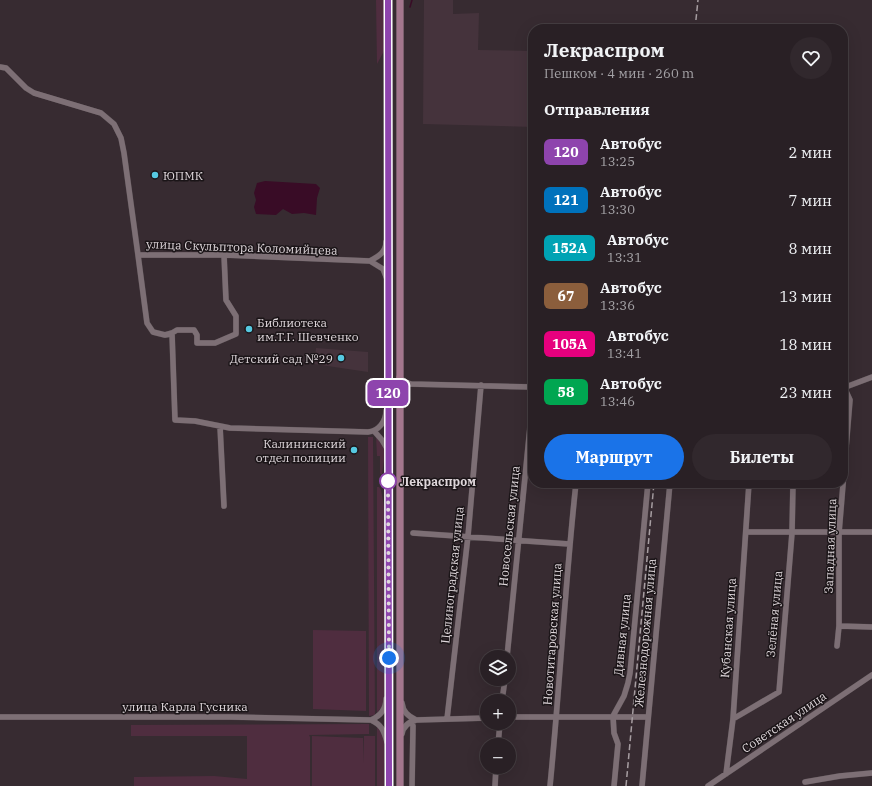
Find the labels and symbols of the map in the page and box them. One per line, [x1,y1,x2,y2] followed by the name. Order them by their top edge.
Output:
[163,168,204,183] place label: ЮПМК
[150,170,160,180] marker: ЮПМК
[146,236,339,258] street label: улица Скульптора Коломийцева
[257,315,359,344] place label: Библиотека им.Т.Г. Шевченко
[244,324,254,334] marker: Библиотека им.Т.Г. Шевченко
[230,351,333,366] place label: Детский сад №29
[336,353,346,363] marker: Детский сад №29
[365,380,411,406] line badge: 120
[256,436,346,465] place label: Калининский отдел полиции
[349,445,359,455] marker: Калининский отдел полиции
[495,465,523,587] street label: Новосельская улица
[379,472,397,490] marker: Лекраспром
[400,474,476,489] place label: Лекраспром
[821,498,839,594] street label: Западная улица
[437,505,467,644] street label: Целиноградская улица
[631,557,659,708] street label: Железнодорожная улица
[540,562,564,706] street label: Новотитаровская улица
[763,570,785,658] street label: Зелёная улица
[717,577,739,679] street label: Кубанская улица
[610,593,634,677] street label: Дивная улица
[379,648,399,668] your location
[739,688,830,756] street label: Советская улица
[122,699,248,714] street label: улица Карла Гусника

